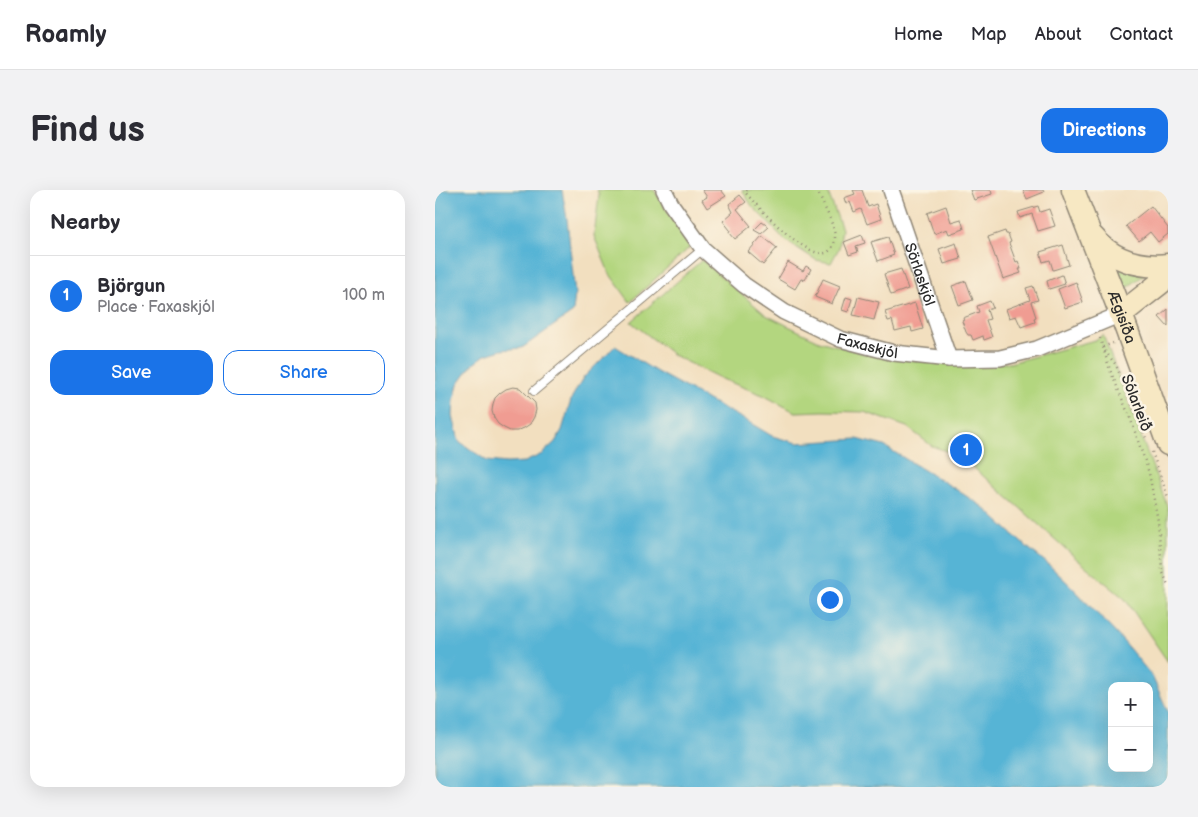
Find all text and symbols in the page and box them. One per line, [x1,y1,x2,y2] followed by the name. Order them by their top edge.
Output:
[25,20,106,49] text: Roamly
[894,24,943,45] text: Home
[971,24,1007,45] text: Map
[1035,24,1082,45] text: About
[1110,24,1173,45] text: Contact
[1041,108,1168,153] button: Directions
[30,109,145,152] text: Find us
[50,210,120,235] text: Nearby
[900,240,939,308] street label: Sörlaskjól
[97,275,165,298] text: Björgun
[63,286,69,305] text: 1
[342,286,385,305] text: 100 m
[1103,287,1140,346] street label: Ægisíða
[97,298,215,317] text: Place · Faxaskjól
[835,329,899,363] street label: Faxaskjól
[50,350,213,395] button: Save
[223,350,385,395] button: Share
[1116,372,1156,434] street label: Sólarleið
[950,431,982,469] pin: 1
[817,587,843,613] your location
[1108,682,1153,772] map controls
[1108,682,1153,727] button: +
[1108,727,1153,772] button: −

